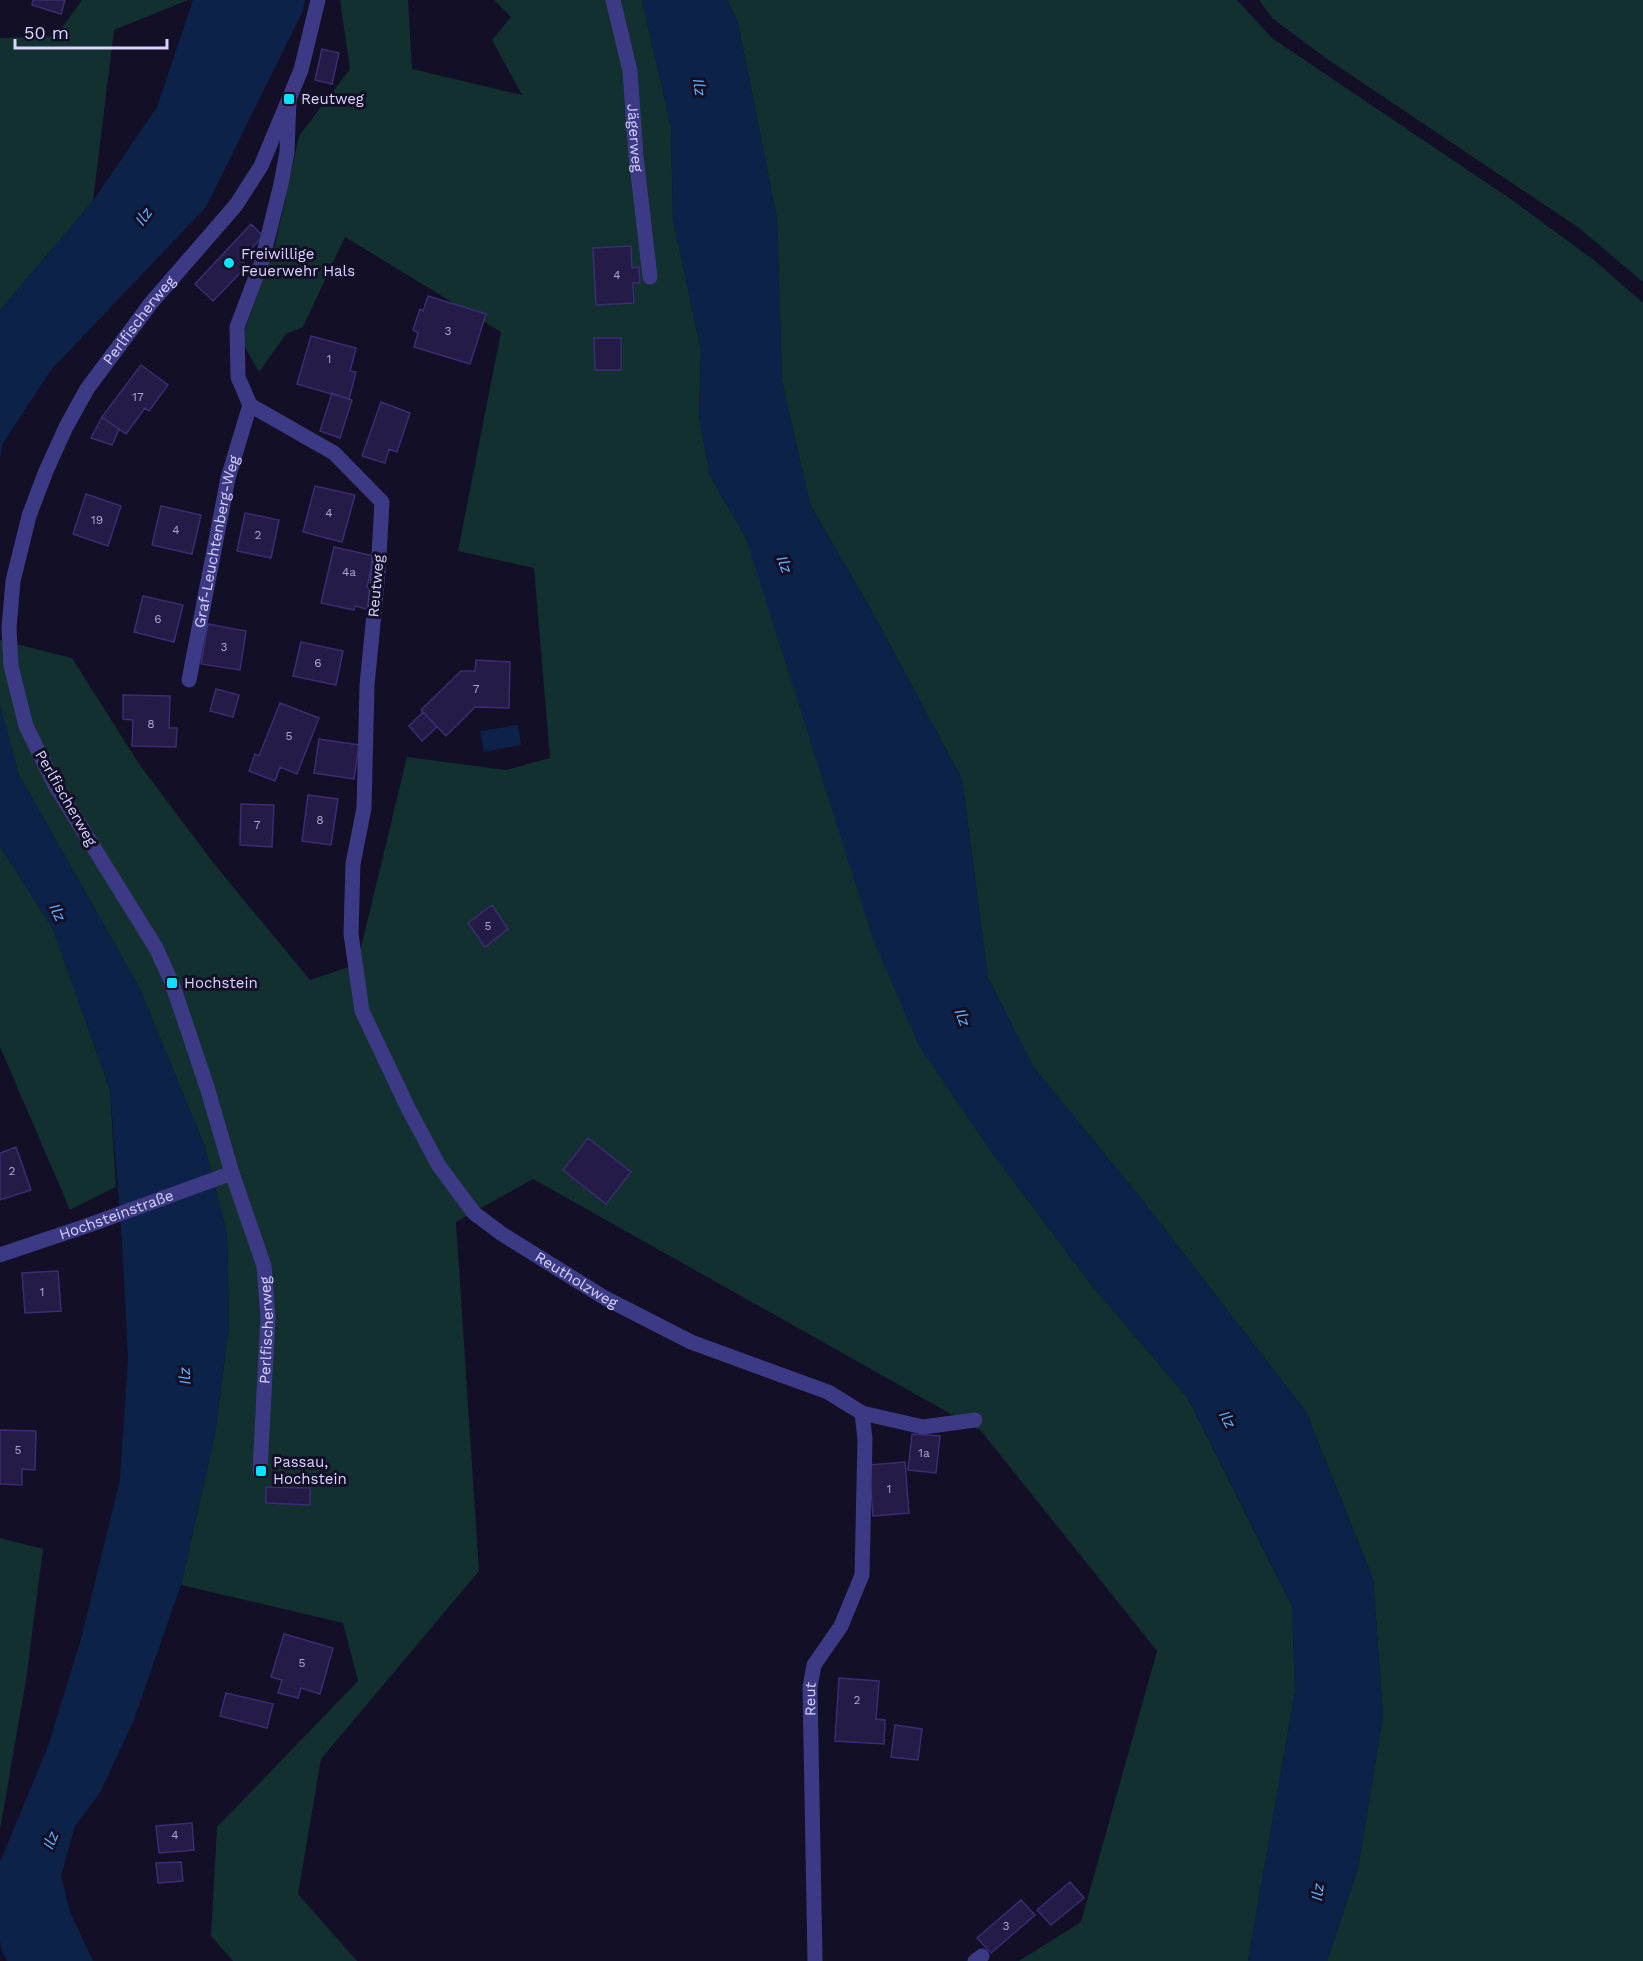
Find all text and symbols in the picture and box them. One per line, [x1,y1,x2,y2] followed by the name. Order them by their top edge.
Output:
[15,12,166,50] scale bar
[24,22,69,43] text: 50 m
[689,77,710,98] water label: Ilz
[301,90,364,108] place label: Reutweg
[282,92,296,106] marker: Reutweg
[623,103,647,173] street label: Jägerweg
[131,203,157,229] water label: Ilz
[241,245,355,280] place label: Freiwillige Feuerwehr Hals
[222,256,236,270] marker: Freiwillige Feuerwehr Hals
[613,268,621,282] house number: 4
[99,272,179,368] street label: Perlfischerweg
[445,324,452,338] house number: 3
[327,352,331,366] house number: 1
[132,390,144,404] house number: 17
[190,453,243,630] street label: Graf-Leuchtenberg-Weg
[325,506,333,520] house number: 4
[91,513,103,527] house number: 19
[172,523,180,537] house number: 4
[255,528,262,542] house number: 2
[772,553,797,577] water label: Ilz
[364,554,388,618] street label: Reutweg
[342,565,356,579] house number: 4a
[154,612,162,626] house number: 6
[221,640,228,654] house number: 3
[314,656,322,670] house number: 6
[473,682,480,696] house number: 7
[147,717,155,731] house number: 8
[286,729,293,743] house number: 5
[31,747,101,849] street label: Perlfischerweg
[316,813,324,827] house number: 8
[254,818,261,832] house number: 7
[45,900,70,925] water label: Ilz
[485,919,492,933] house number: 5
[184,974,258,992] place label: Hochstein
[165,976,179,990] marker: Hochstein
[950,1006,975,1030] water label: Ilz
[9,1164,16,1178] house number: 2
[57,1186,176,1243] street label: Hochsteinstraße
[532,1248,621,1312] street label: Reutholzweg
[256,1276,277,1384] street label: Perlfischerweg
[40,1285,44,1299] house number: 1
[174,1366,195,1385] water label: Ilz
[1215,1407,1241,1432] water label: Ilz
[15,1443,22,1457] house number: 5
[918,1446,930,1460] house number: 1a
[273,1453,347,1488] place label: Passau, Hochstein
[254,1464,268,1478] marker: Passau, Hochstein
[887,1482,891,1496] house number: 1
[299,1656,306,1670] house number: 5
[801,1680,820,1716] street label: Reut
[854,1693,861,1707] house number: 2
[38,1828,63,1852] water label: Ilz
[171,1828,179,1842] house number: 4
[1307,1881,1328,1902] water label: Ilz
[1003,1919,1010,1933] house number: 3

